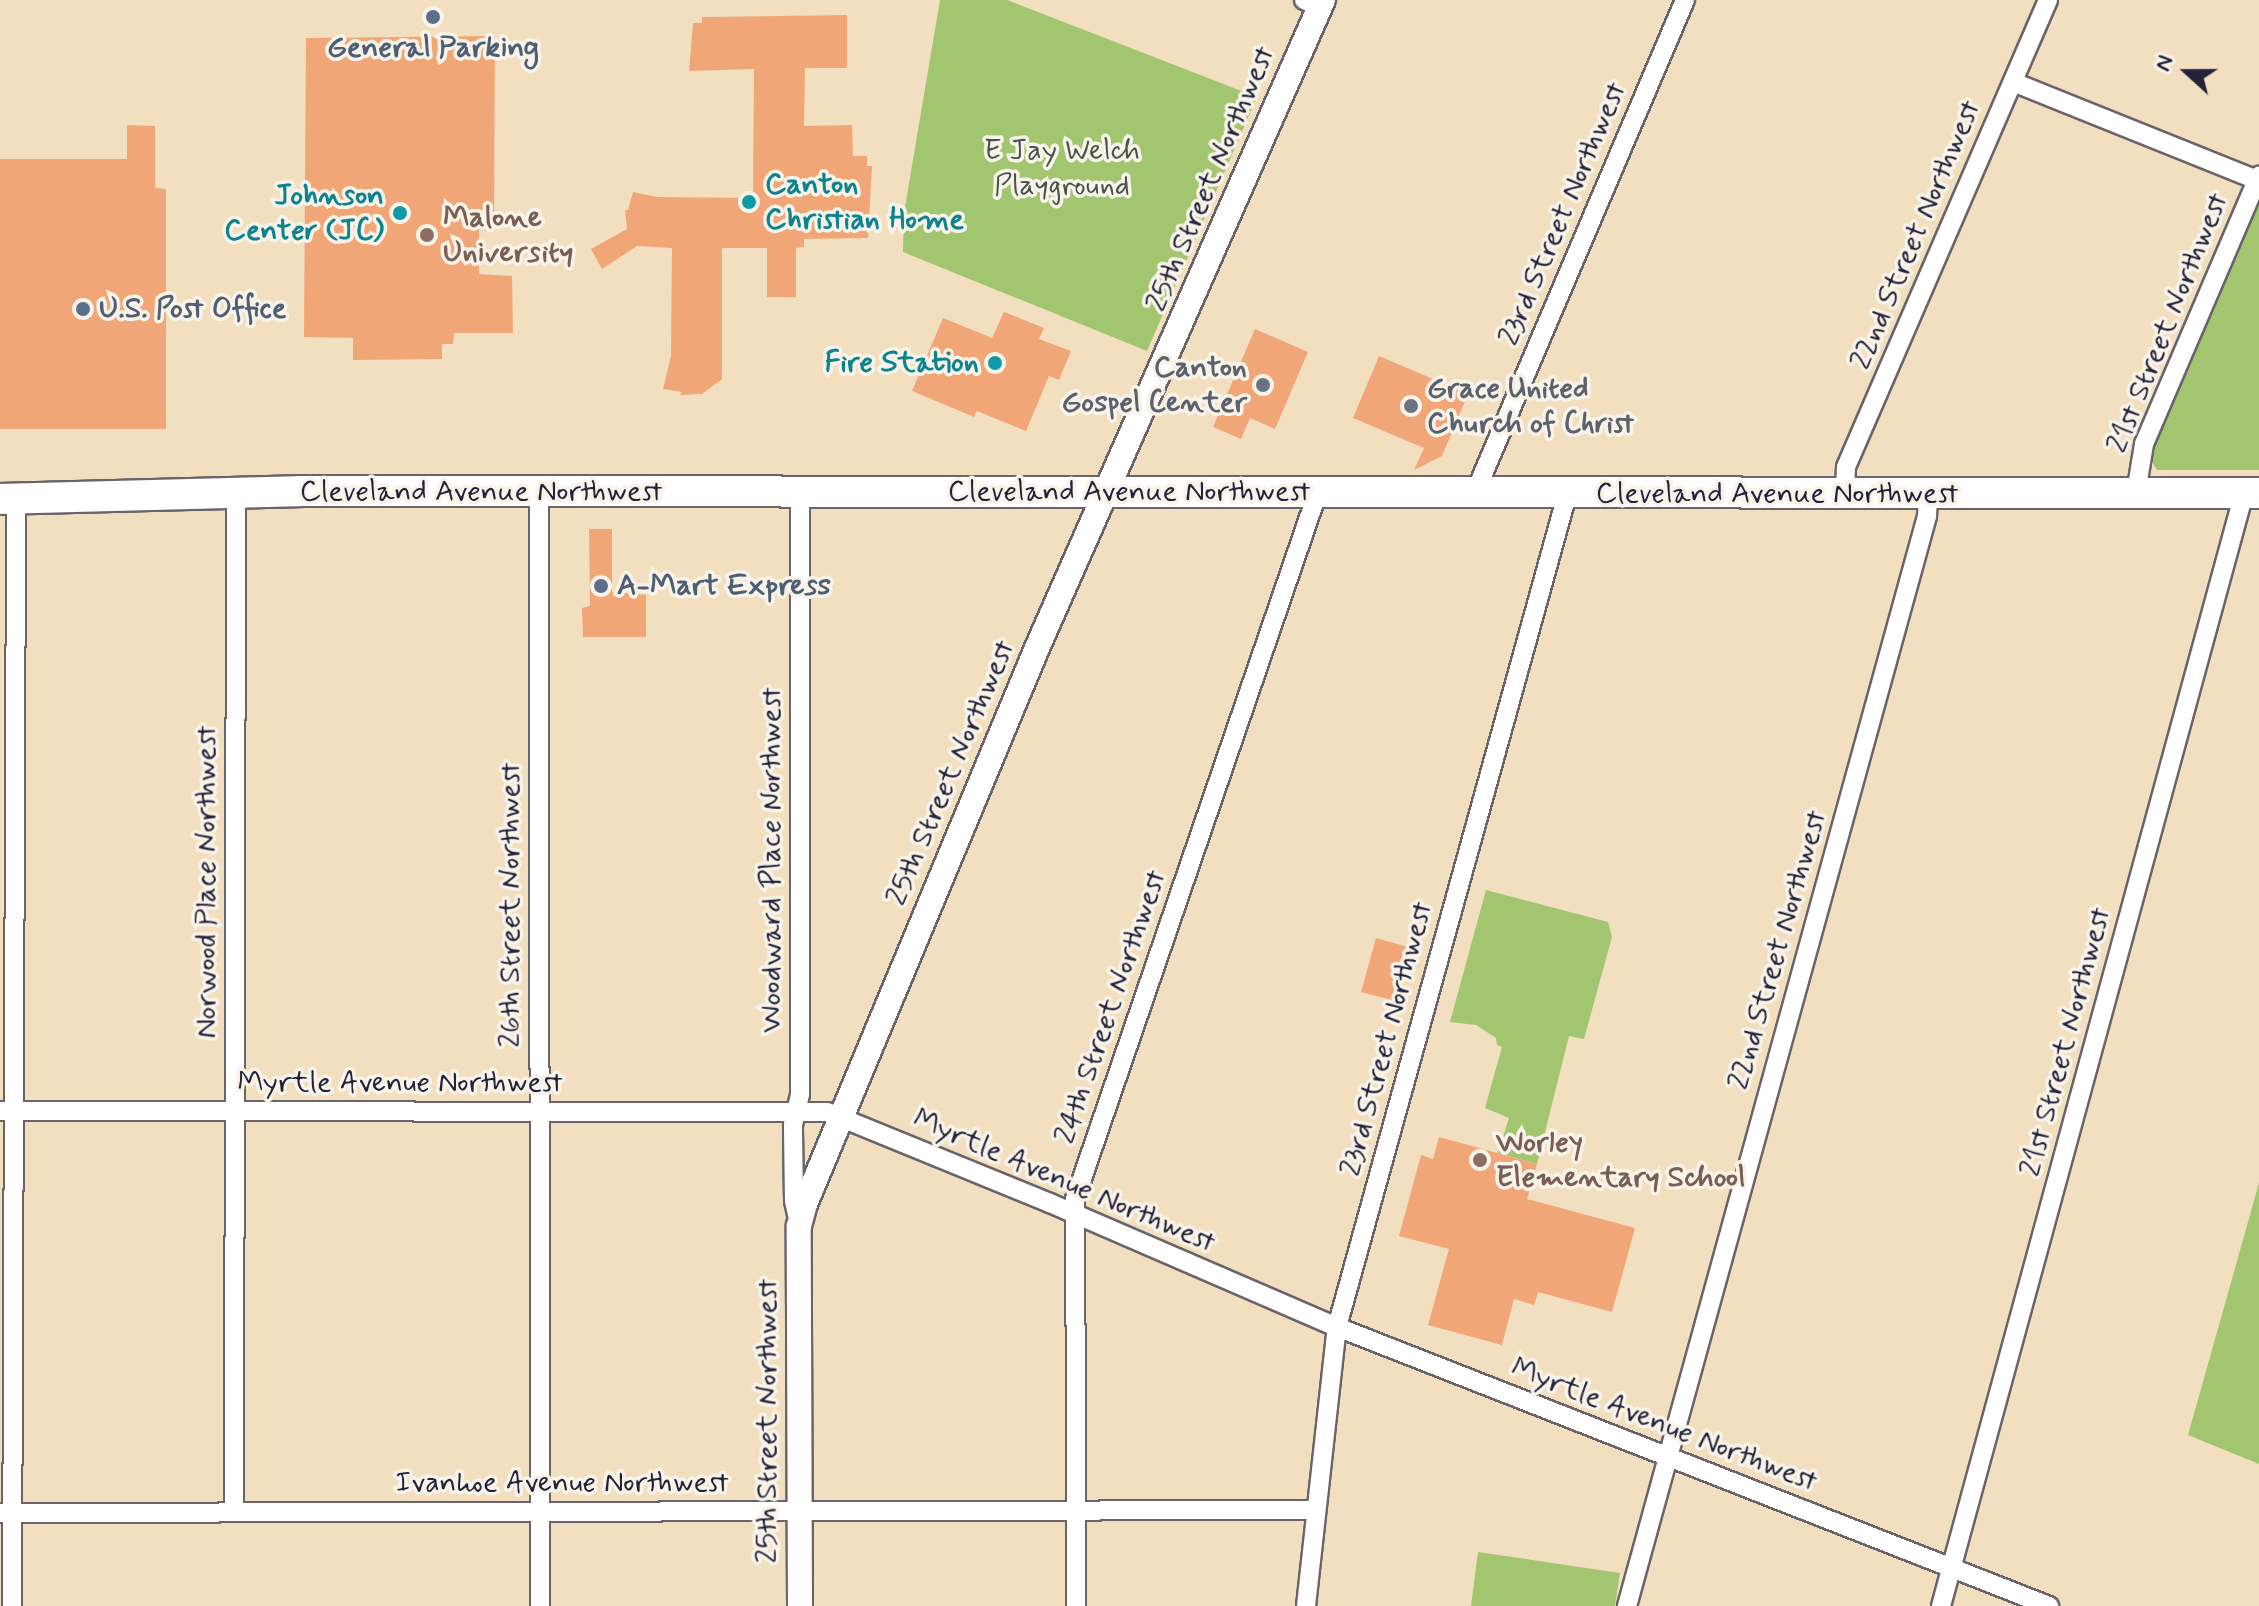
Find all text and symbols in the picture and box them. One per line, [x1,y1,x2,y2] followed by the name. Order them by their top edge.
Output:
[424,8,442,26] marker: General Parking
[329,30,537,66] place label: General Parking
[2147,32,2227,112] north arrow
[1139,41,1283,317] street label: 25th Street Northwest
[2149,52,2180,75] text: N
[1491,77,1635,351] street label: 23rd Street Northwest
[1843,95,1989,375] street label: 22nd Street Northwest
[982,133,1142,204] park label: E Jay Welch Playground
[765,167,963,238] place label: Canton Christian Home
[224,178,384,248] place label: Johnson Center (JC)
[2100,188,2236,458] street label: 21st Street Northwest
[740,193,758,211] marker: Canton Christian Home
[443,200,573,270] place label: Malone University
[391,204,409,222] marker: Johnson Center (JC)
[418,226,436,244] marker: Malone University
[99,291,287,327] place label: U.S. Post Office
[74,300,92,318] marker: U.S. Post Office
[834,345,979,381] place label: Fire Station
[1067,350,1247,420] place label: Canton Gospel Center
[986,354,1004,372] marker: Fire Station
[1427,371,1642,442] place label: Grace United Church of Christ
[1254,376,1272,394] marker: Canton Gospel Center
[1402,397,1420,415] marker: Grace United Church of Christ
[299,474,663,510] street label: Cleveland Avenue Northwest
[947,474,1311,510] street label: Cleveland Avenue Northwest
[1595,476,1959,512] street label: Cleveland Avenue Northwest
[617,568,828,604] place label: A-Mart Express
[592,577,610,595] marker: A-Mart Express
[879,635,1023,911] street label: 25th Street Northwest
[754,688,790,1032] street label: Woodward Place Northwest
[189,726,225,1038] street label: Norwood Place Northwest
[493,763,529,1047] street label: 26th Street Northwest
[1721,806,1835,1094] street label: 22nd Street Northwest
[1047,866,1175,1148] street label: 24th Street Northwest
[1333,898,1441,1180] street label: 23rd Street Northwest
[2013,904,2119,1180] street label: 21st Street Northwest
[235,1065,565,1101] street label: Myrtle Avenue Northwest
[905,1100,1223,1262] street label: Myrtle Avenue Northwest
[1496,1125,1745,1196] place label: Worley Elementary School
[1471,1151,1489,1169] marker: Worley Elementary School
[750,1279,786,1563] street label: 25th Street Northwest
[1503,1349,1825,1501] street label: Myrtle Avenue Northwest
[393,1465,731,1501] street label: Ivanhoe Avenue Northwest

